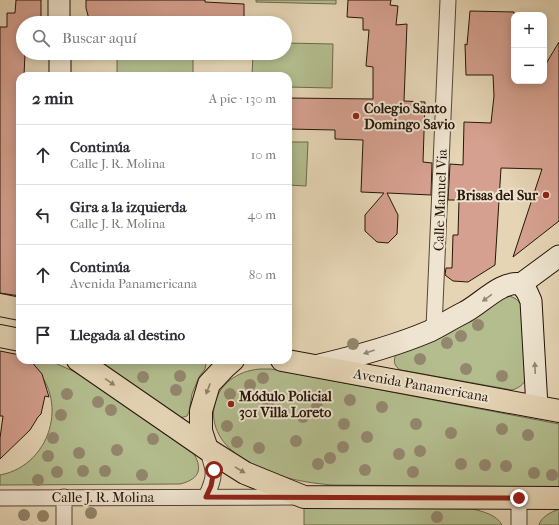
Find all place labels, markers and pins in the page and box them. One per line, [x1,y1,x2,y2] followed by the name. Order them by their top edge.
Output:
[364,100,455,133] place label: Colegio Santo Domingo Savio
[351,111,361,121] marker: Colegio Santo Domingo Savio
[457,187,539,204] place label: Brisas del Sur
[541,190,551,200] marker: Brisas del Sur
[238,388,332,421] place label: Módulo Policial 301 Villa Loreto
[226,399,236,409] marker: Módulo Policial 301 Villa Loreto

